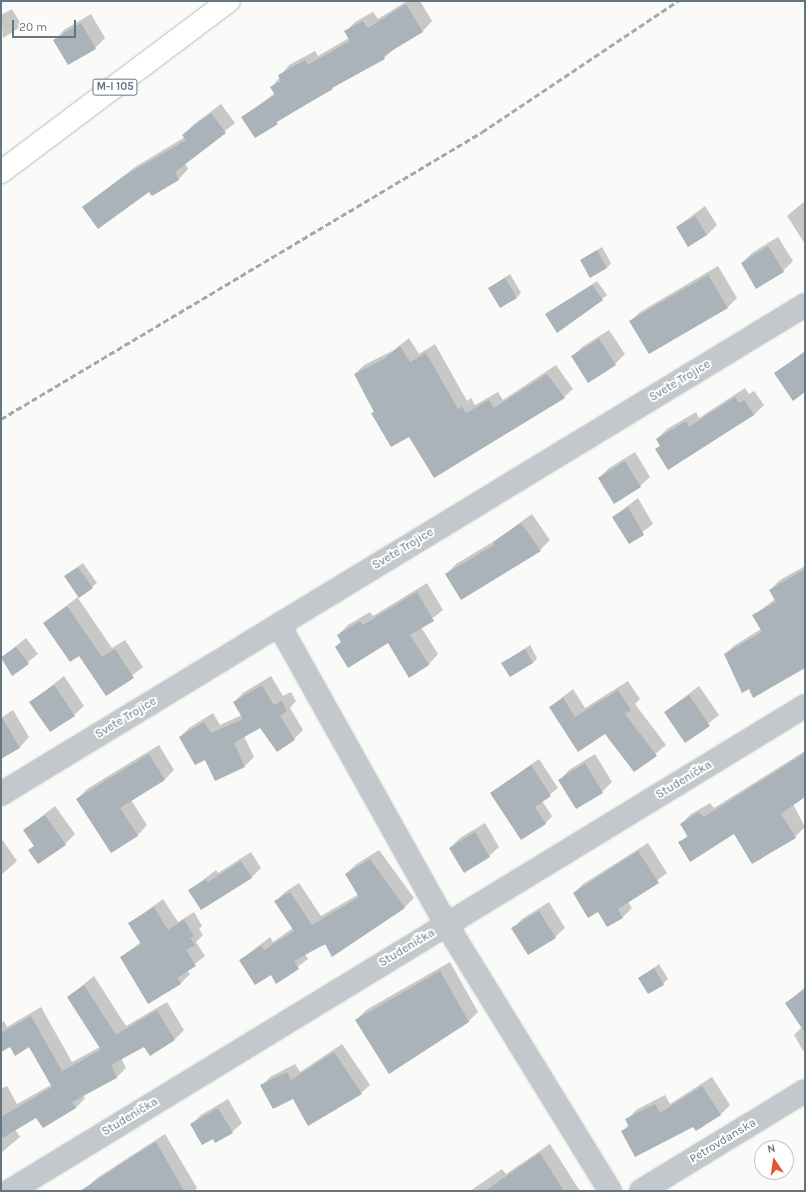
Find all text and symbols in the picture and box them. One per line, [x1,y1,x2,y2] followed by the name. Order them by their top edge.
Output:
[14,12,78,38] scale bar
[19,20,47,34] text: 20 m
[92,78,138,96] road number: M-I 105
[647,357,713,405] street label: Svete Trojice
[370,525,436,573] street label: Svete Trojice
[93,694,159,742] street label: Svete Trojice
[653,758,715,802] street label: Studenička
[376,926,438,970] street label: Studenička
[99,1095,161,1139] street label: Studenička
[687,1116,759,1166] street label: Petrovdanska
[754,1140,794,1180] north arrow
[766,1142,777,1156] text: N

